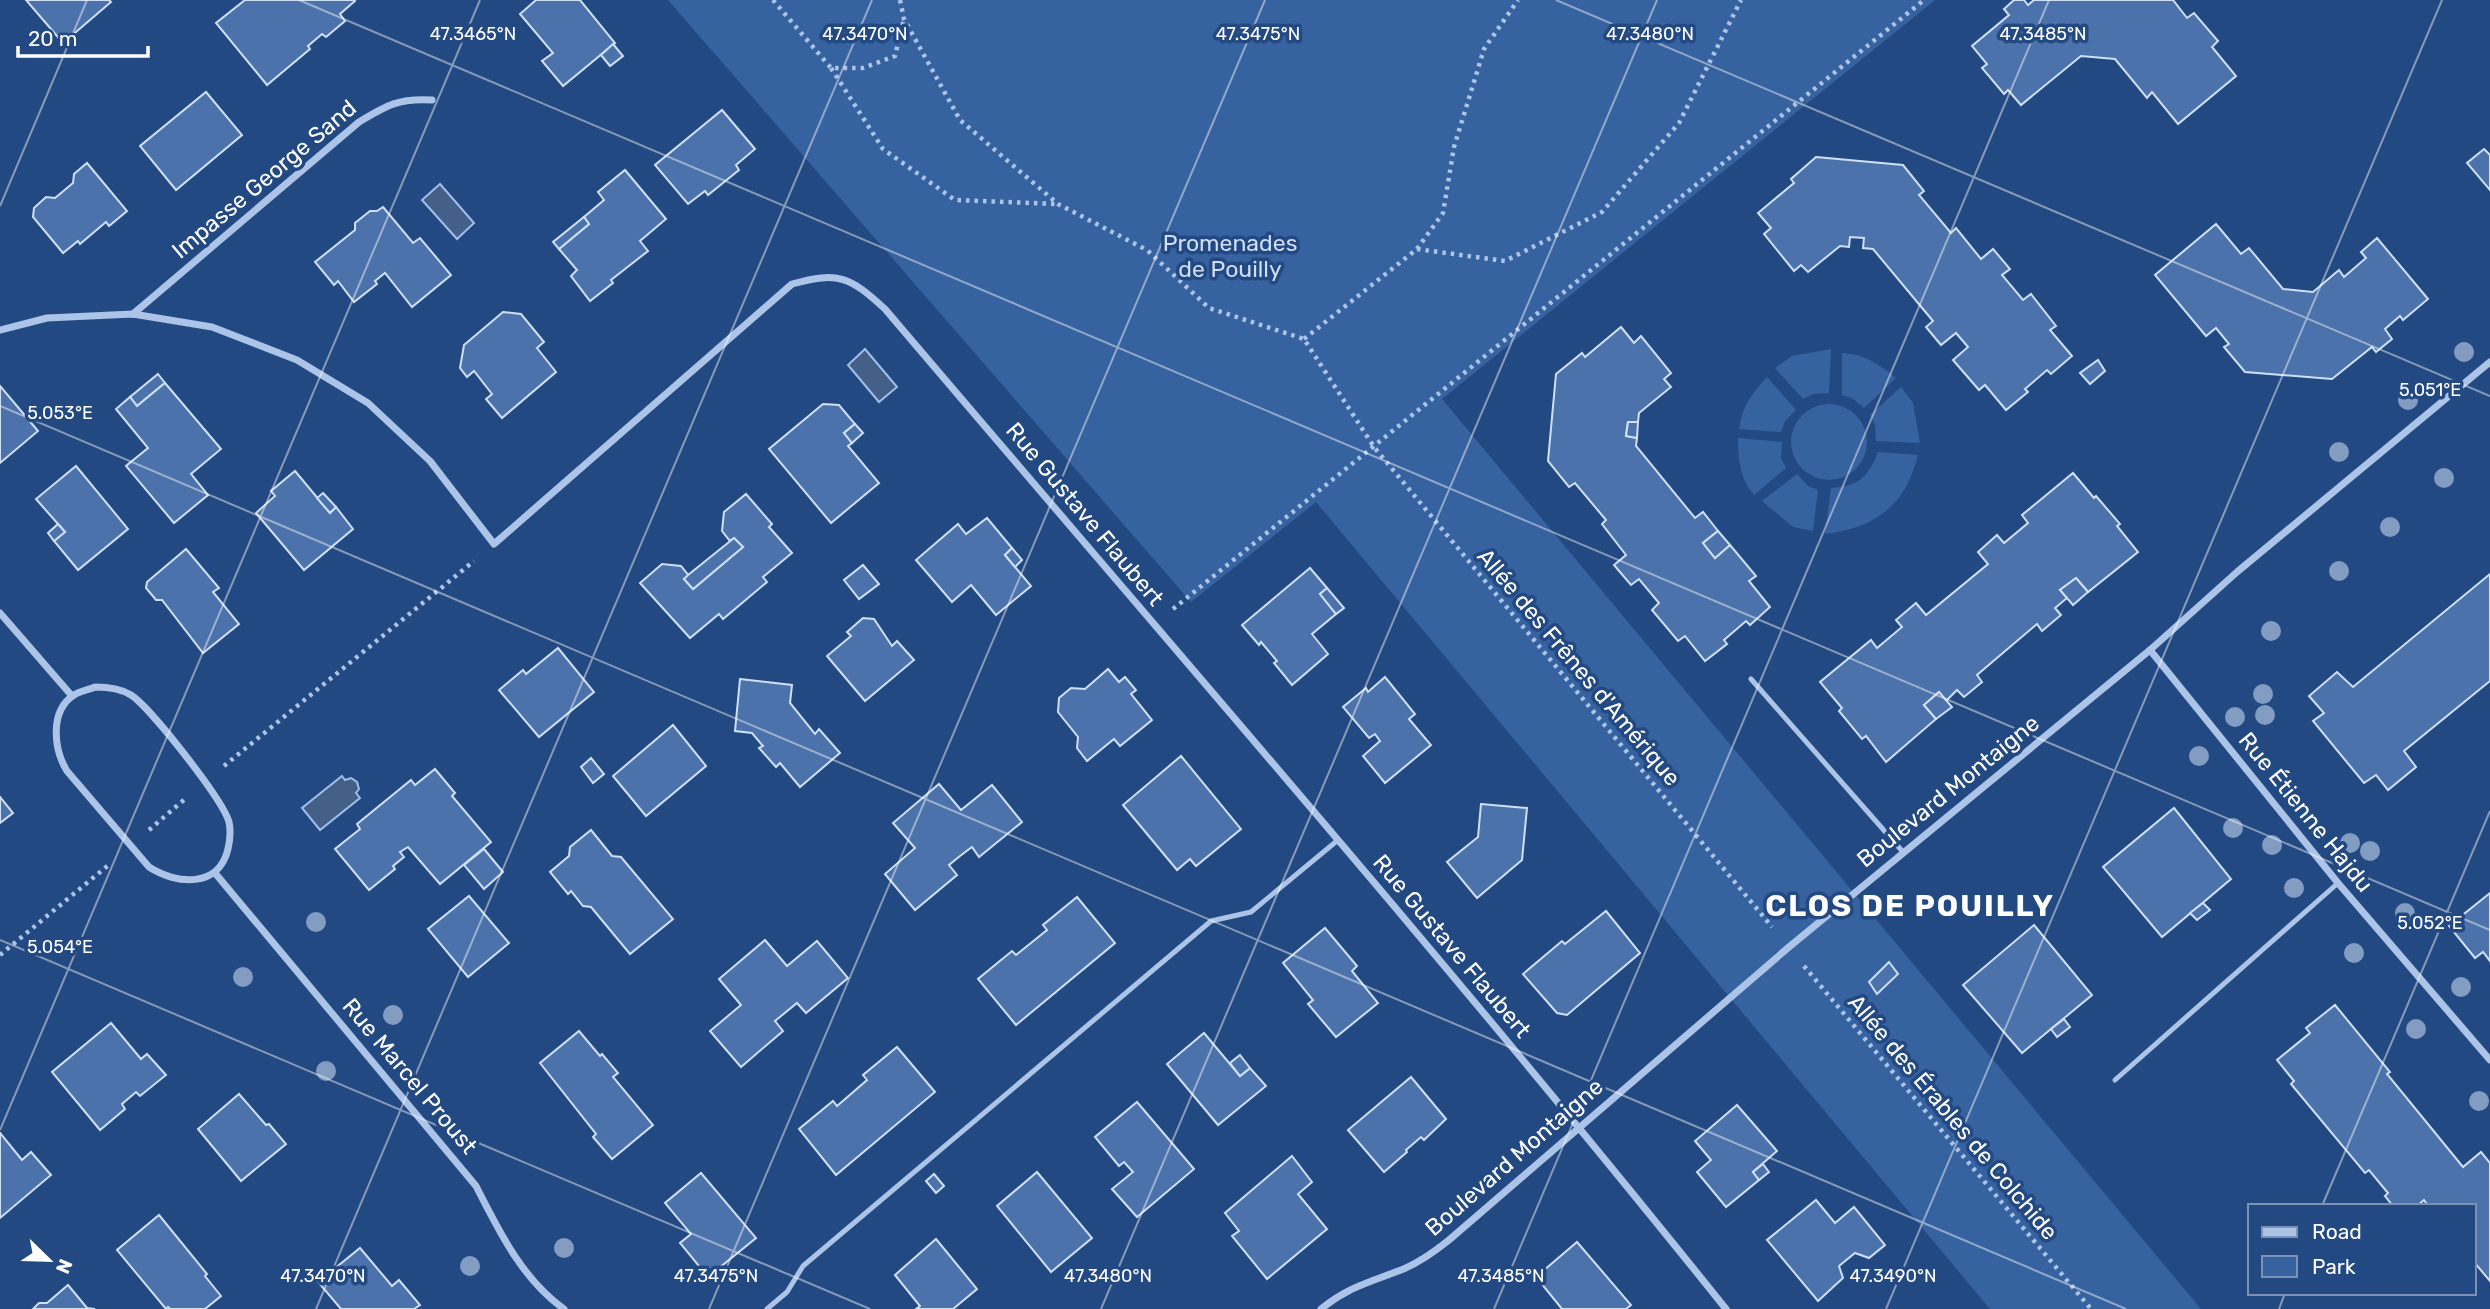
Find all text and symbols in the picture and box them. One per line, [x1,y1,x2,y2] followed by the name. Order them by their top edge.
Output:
[18,14,147,58] scale bar
[430,23,516,45] text: 47.3465°N
[822,23,908,45] text: 47.3470°N
[1216,23,1300,45] text: 47.3475°N
[1606,23,1694,45] text: 47.3480°N
[1999,23,2087,45] text: 47.3485°N
[28,26,77,51] text: 20 m
[166,94,362,264] street label: Impasse George Sand
[1163,229,1297,283] park label: Promenades de Pouilly
[2399,379,2461,401] text: 5.051°E
[27,402,93,424] text: 5.053°E
[1000,417,1170,611] street label: Rue Gustave Flaubert
[1471,543,1687,791] street label: Allée des Frênes d'Amérique
[1851,709,2045,873] street label: Boulevard Montaigne
[2233,726,2379,898] street label: Rue Étienne Hajdu
[1367,849,1537,1043] street label: Rue Gustave Flaubert
[1765,888,2055,924] district label: CLOS DE POUILLY
[2397,912,2463,934] text: 5.052°E
[27,936,93,958] text: 5.054°E
[1842,989,2064,1245] street label: Allée des Érables de Colchide
[337,992,483,1160] street label: Rue Marcel Proust
[1419,1072,1609,1242] street label: Boulevard Montaigne
[2248,1204,2476,1295] legend
[2312,1219,2362,1244] text: Road
[14,1225,84,1295] north arrow
[2312,1254,2356,1279] text: Park
[51,1256,77,1277] text: N
[280,1265,366,1287] text: 47.3470°N
[674,1265,758,1287] text: 47.3475°N
[1064,1265,1152,1287] text: 47.3480°N
[1457,1265,1545,1287] text: 47.3485°N
[1850,1265,1936,1287] text: 47.3490°N

